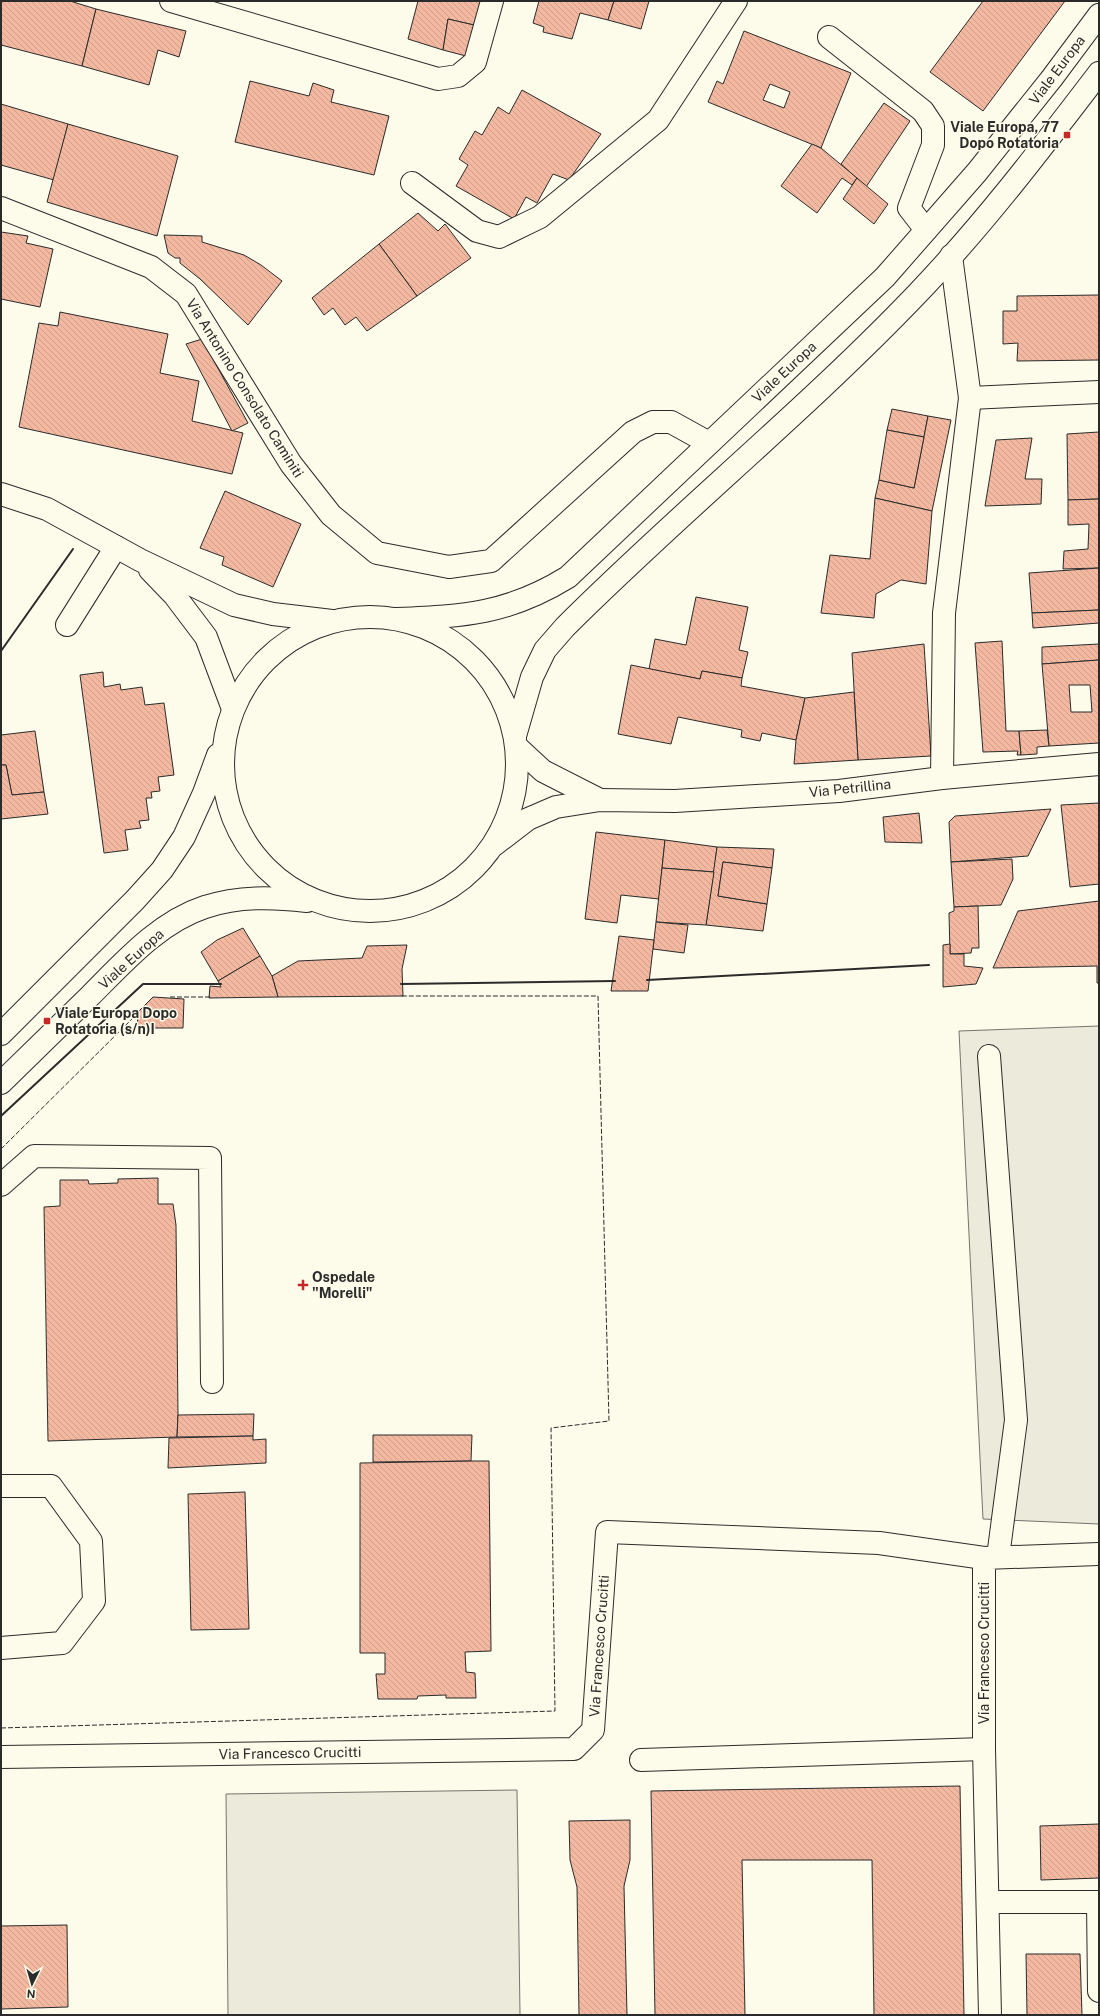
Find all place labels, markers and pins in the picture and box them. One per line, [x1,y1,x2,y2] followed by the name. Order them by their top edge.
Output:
[950,119,1059,151] place label: Viale Europa, 77 Dopo Rotatoria
[1062,130,1072,140] marker: Viale Europa, 77 Dopo Rotatoria
[55,1005,177,1037] place label: Viale Europa Dopo Rotatoria (s/n)I
[42,1016,52,1026] marker: Viale Europa Dopo Rotatoria (s/n)I
[312,1269,375,1301] place label: Ospedale "Morelli"
[297,1279,309,1291] marker: Ospedale "Morelli"

